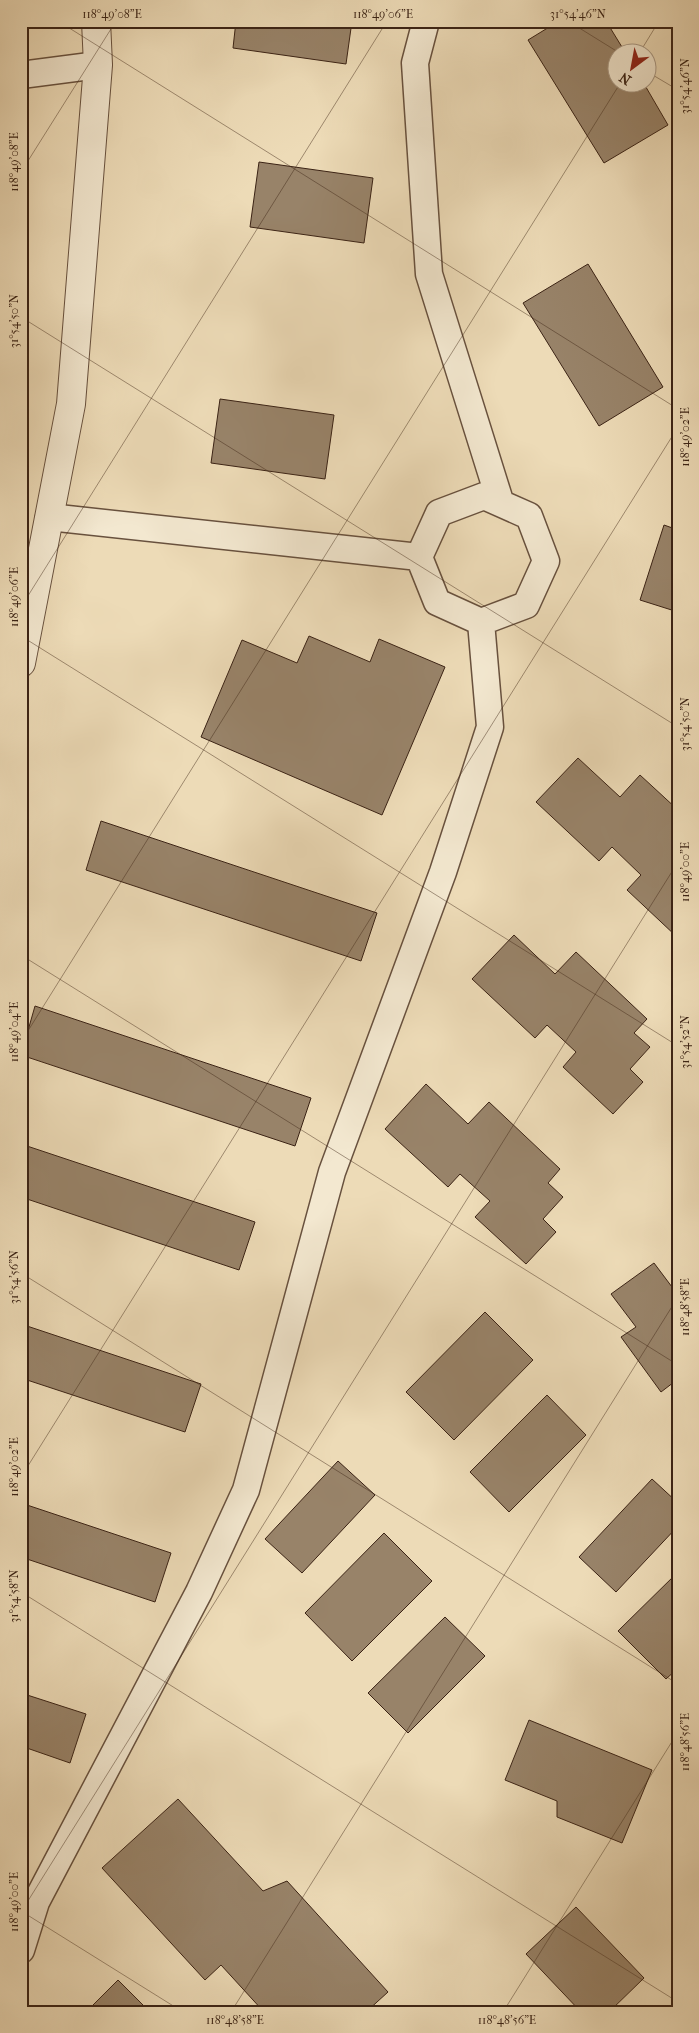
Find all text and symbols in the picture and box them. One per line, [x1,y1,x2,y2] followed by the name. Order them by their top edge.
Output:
[82,7,142,21] text: 118°49'08"E
[353,7,413,21] text: 118°49'06"E
[550,7,606,21] text: 31°54'46"N
[606,42,656,92] north arrow
[678,58,692,114] text: 31°54'46"N
[616,68,634,89] text: N
[7,132,21,192] text: 118°49'08"E
[7,294,21,348] text: 31°54'50"N
[678,407,692,467] text: 118°49'02"E
[7,567,21,627] text: 118°49'06"E
[678,697,692,751] text: 31°54'50"N
[678,842,692,902] text: 118°49'00"E
[7,1002,21,1062] text: 118°49'04"E
[678,1015,692,1069] text: 31°54'52"N
[7,1250,21,1304] text: 31°54'56"N
[678,1278,692,1336] text: 118°48'58"E
[7,1437,21,1497] text: 118°49'02"E
[7,1569,21,1623] text: 31°54'58"N
[678,1713,692,1771] text: 118°48'56"E
[7,1872,21,1932] text: 118°49'00"E
[206,2013,264,2027] text: 118°48'58"E
[478,2013,536,2027] text: 118°48'56"E

